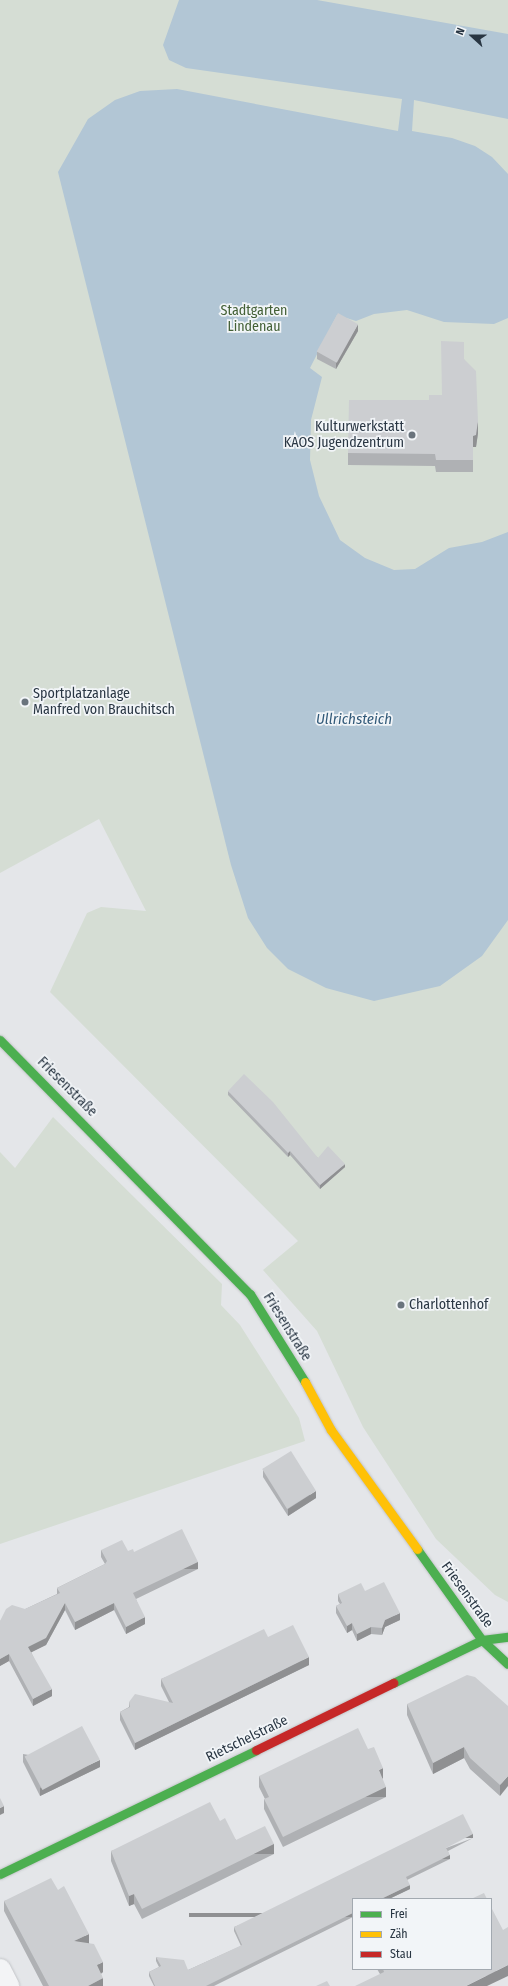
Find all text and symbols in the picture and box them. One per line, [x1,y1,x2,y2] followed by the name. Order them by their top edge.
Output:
[452,16,492,56] north arrow
[453,26,468,37] text: N
[221,303,287,336] park label: Stadtgarten Lindenau
[284,419,404,452] place label: Kulturwerkstatt KAOS Jugendzentrum
[407,430,417,440] marker: Kulturwerkstatt KAOS Jugendzentrum
[33,686,175,718] place label: Sportplatzanlage Manfred von Brauchitsch
[20,697,30,707] marker: Sportplatzanlage Manfred von Brauchitsch
[316,711,392,729] water label: Ullrichsteich
[34,1054,100,1120] street label: Friesenstraße
[259,1290,315,1364] street label: Friesenstraße
[409,1297,488,1313] place label: Charlottenhof
[396,1300,406,1310] marker: Charlottenhof
[437,1559,497,1631] street label: Friesenstraße
[203,1712,291,1766] street label: Rietschelstraße
[352,1898,492,1970] legend
[390,1907,408,1921] text: Frei
[390,1927,408,1941] text: Zäh
[390,1947,412,1961] text: Stau

